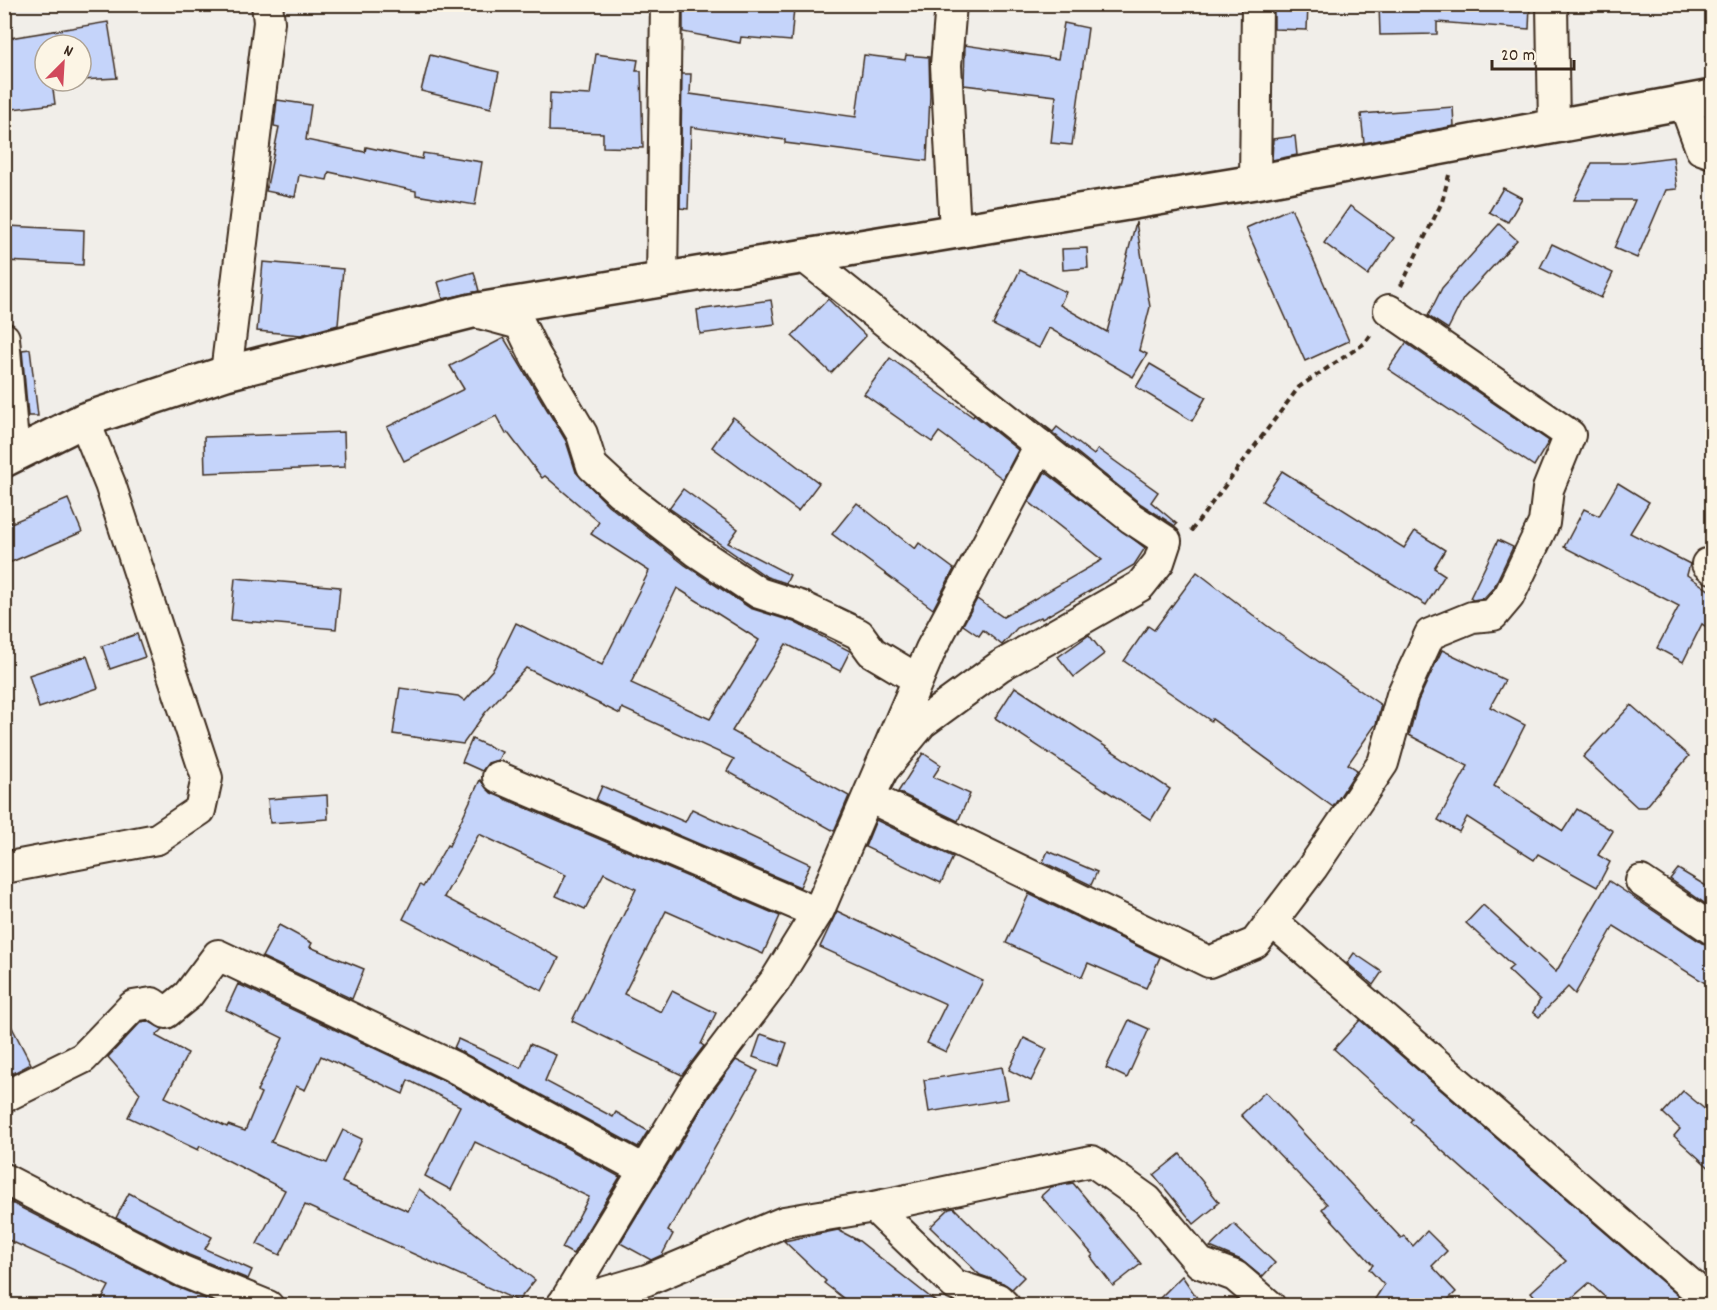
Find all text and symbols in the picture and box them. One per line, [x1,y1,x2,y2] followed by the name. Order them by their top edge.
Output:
[33,33,93,93] north arrow
[1492,33,1574,71] scale bar
[60,39,76,64] text: N
[1501,44,1535,69] text: 20 m

